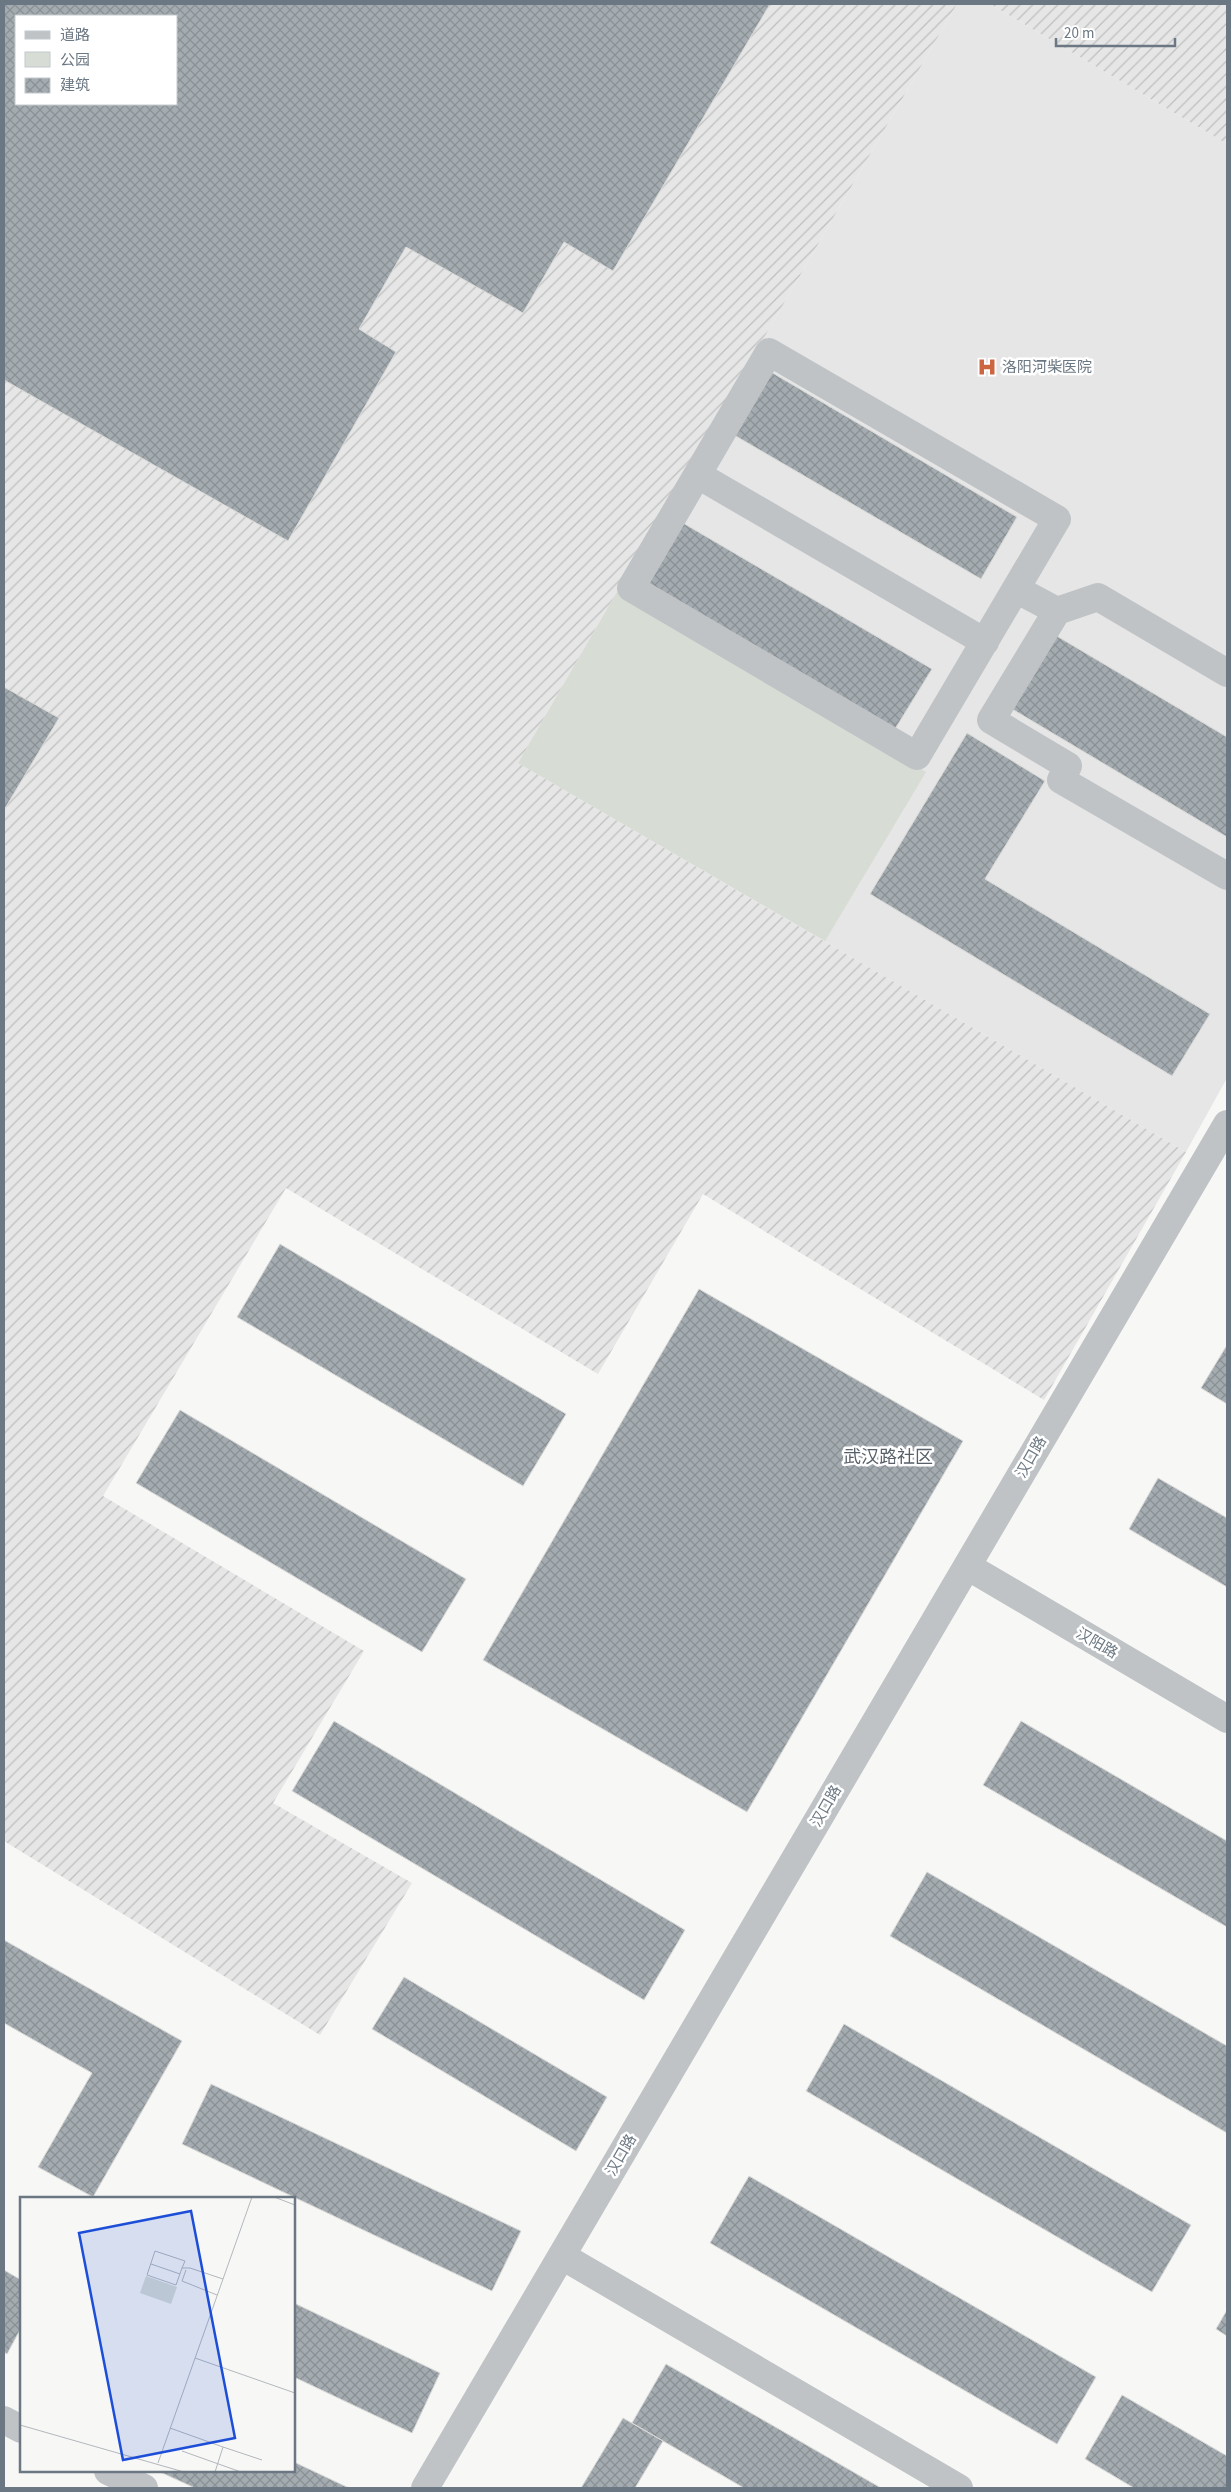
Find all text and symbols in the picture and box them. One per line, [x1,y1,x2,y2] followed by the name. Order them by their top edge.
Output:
[15,15,178,105] legend
[1056,15,1175,47] scale bar
[1064,23,1094,44] text: 20 m
[60,25,90,46] text: 道路
[60,50,90,71] text: 公园
[60,75,90,96] text: 建筑
[976,356,998,378] hospital icon: 洛阳河柴医院
[1002,357,1092,378] place label: 洛阳河柴医院
[1011,1433,1052,1482] street label: 汉口路
[843,1445,933,1470] district label: 武汉路社区
[1072,1623,1121,1664] street label: 汉阳路
[806,1782,847,1831] street label: 汉口路
[601,2131,642,2180] street label: 汉口路
[20,2197,295,2472] inset map

